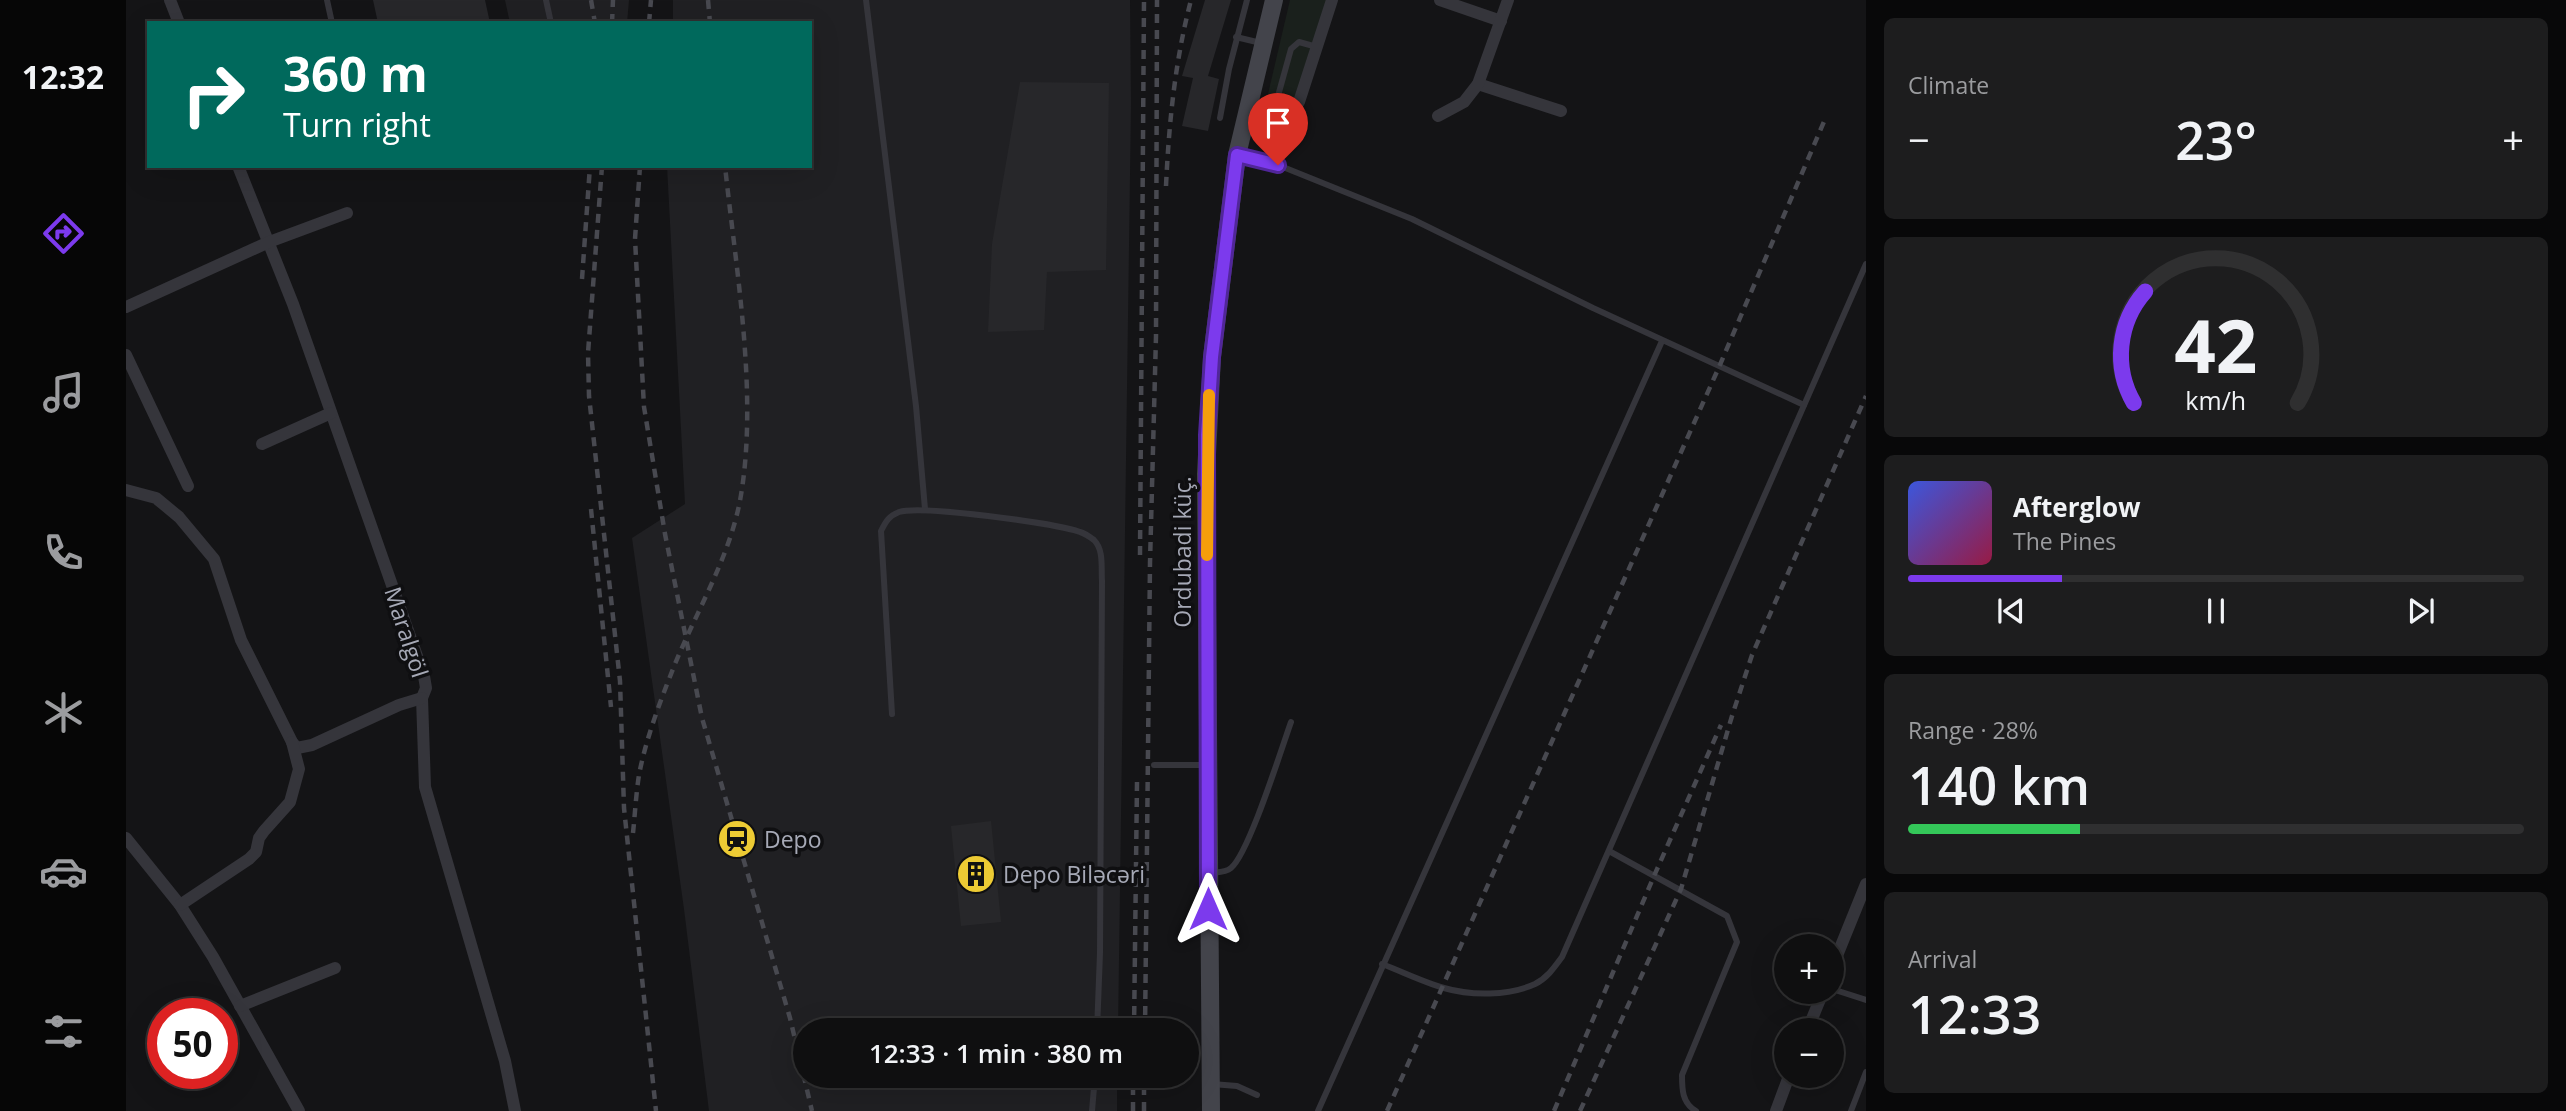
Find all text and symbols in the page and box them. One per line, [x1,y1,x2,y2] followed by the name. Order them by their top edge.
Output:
[283,40,428,106] text: 360 m
[168,49,259,140] icon: right
[22,55,104,98] text: 12:32
[1908,69,1989,101] text: Climate
[1248,93,1308,165] pin
[283,103,431,146] text: Turn right
[1259,104,1297,142] icon: arrive
[2175,104,2257,175] text: 23°
[1908,113,1930,165] text: −
[2502,113,2524,165] text: +
[39,209,88,258] icon: directions
[2174,295,2258,394] text: 42
[39,368,88,417] icon: music
[2186,383,2246,417] text: km/h
[1166,476,1198,628] street label: Ordubadi küç.
[2013,489,2140,525] text: Afterglow
[2013,525,2116,557] text: The Pines
[39,528,88,577] icon: phone
[377,583,437,681] street label: Maralgöl
[1992,592,2030,630] icon: previous
[2197,592,2235,630] icon: pause
[2402,592,2440,630] icon: next
[39,688,88,737] icon: climate
[1908,714,2038,746] text: Range · 28%
[1908,749,2090,820] text: 140 km
[716,818,758,860] station icon: Depo
[764,823,822,855] place label: Depo
[39,847,88,896] icon: car
[955,853,997,895] building icon: Depo Biləcəri
[1003,858,1145,890] place label: Depo Biləcəri
[1171,872,1245,946] position arrow
[1774,934,1844,1088] map controls
[1774,934,1844,1004] button: +
[1908,943,1977,975] text: Arrival
[1908,978,2041,1049] text: 12:33
[147,998,238,1089] speed limit sign: 50
[39,1007,88,1056] icon: filters
[1774,1018,1844,1088] button: −
[869,1035,1123,1071] text: 12:33 · 1 min · 380 m

